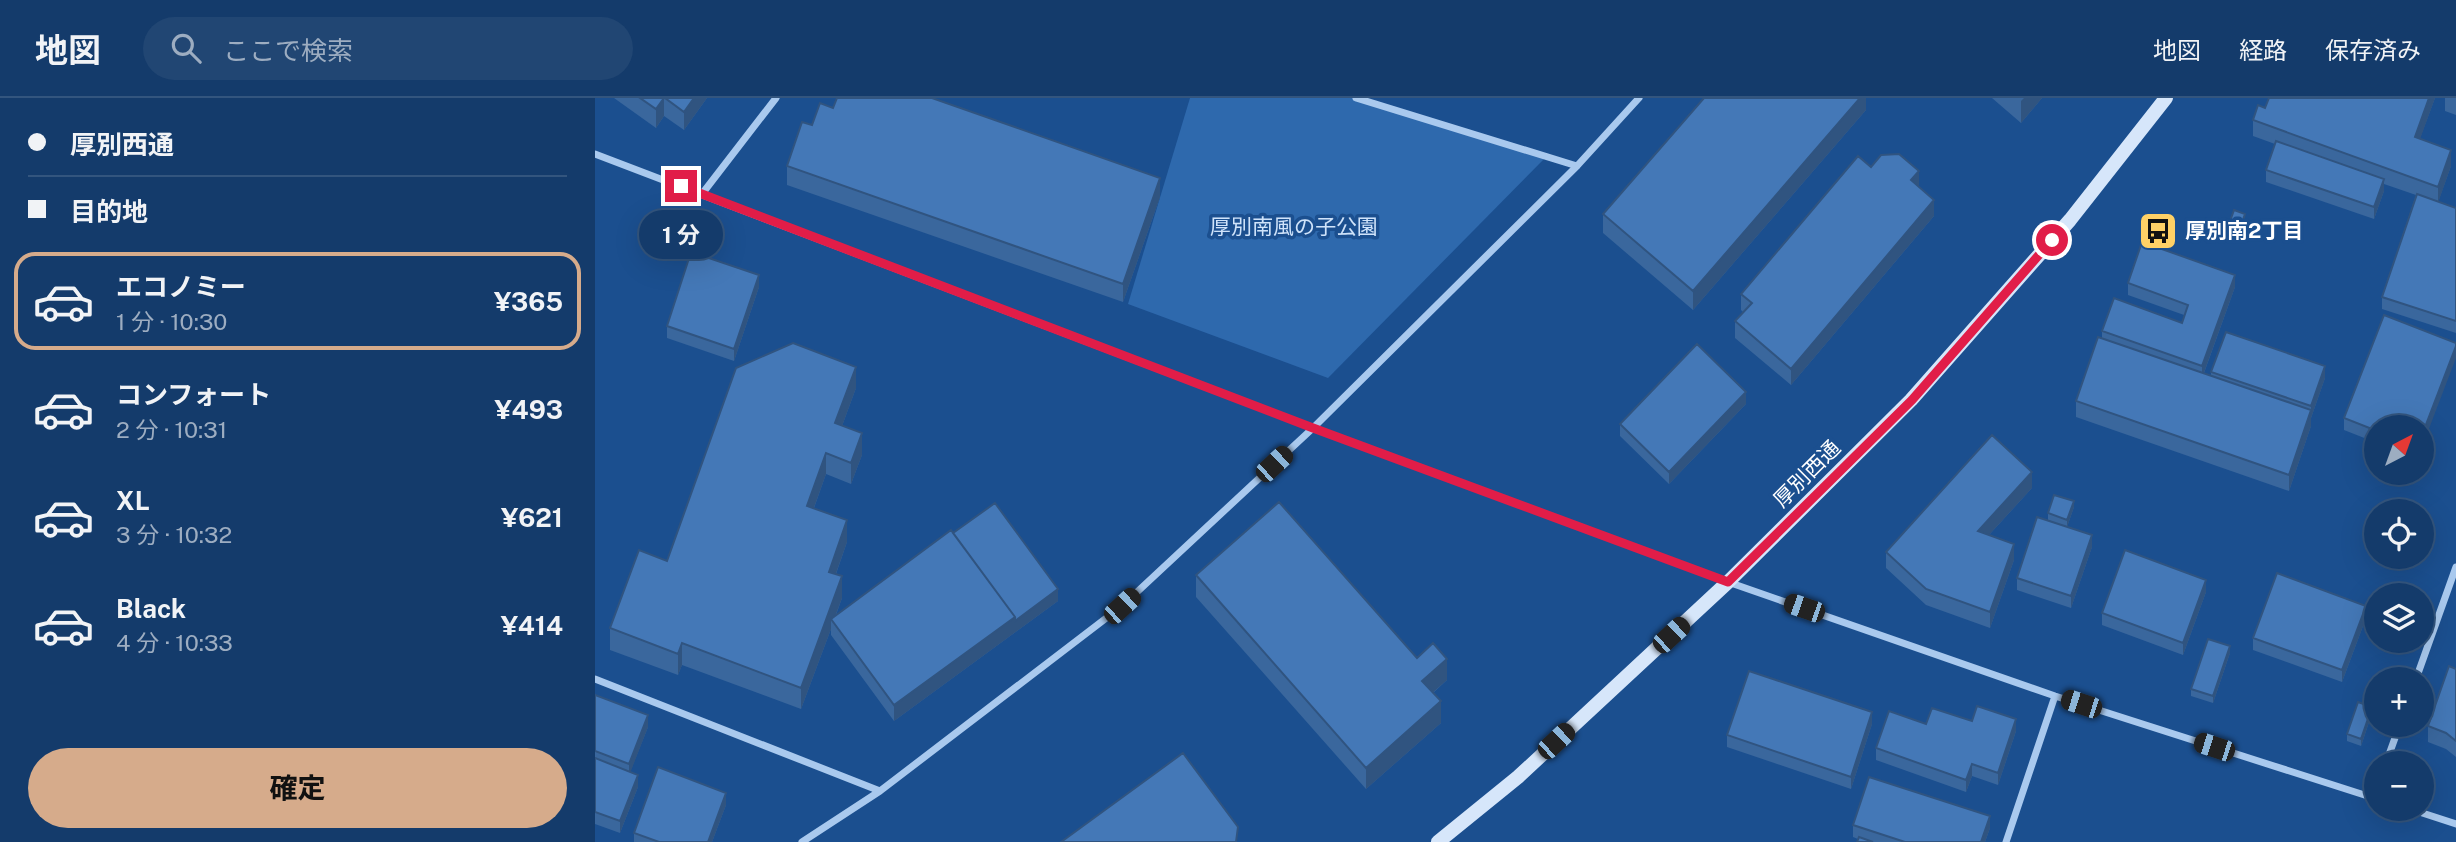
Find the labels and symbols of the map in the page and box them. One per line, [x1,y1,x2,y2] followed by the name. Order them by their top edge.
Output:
[665,170,697,202] route end
[639,210,723,260] callout: 1 分
[2137,210,2179,252] bus stop icon: 厚別南2丁目
[1210,214,1378,239] park label: 厚別南風の子公園
[2185,218,2303,243] place label: 厚別南2丁目
[2036,224,2068,256] route start
[2364,415,2434,485] north arrow
[1768,435,1845,512] street label: 厚別西通
[1252,442,1297,486] car
[1100,584,1145,628] car
[1781,591,1828,625] car
[1649,613,1694,657] car
[2058,688,2105,720] car
[1534,719,1579,763] car
[2191,731,2238,763] car

